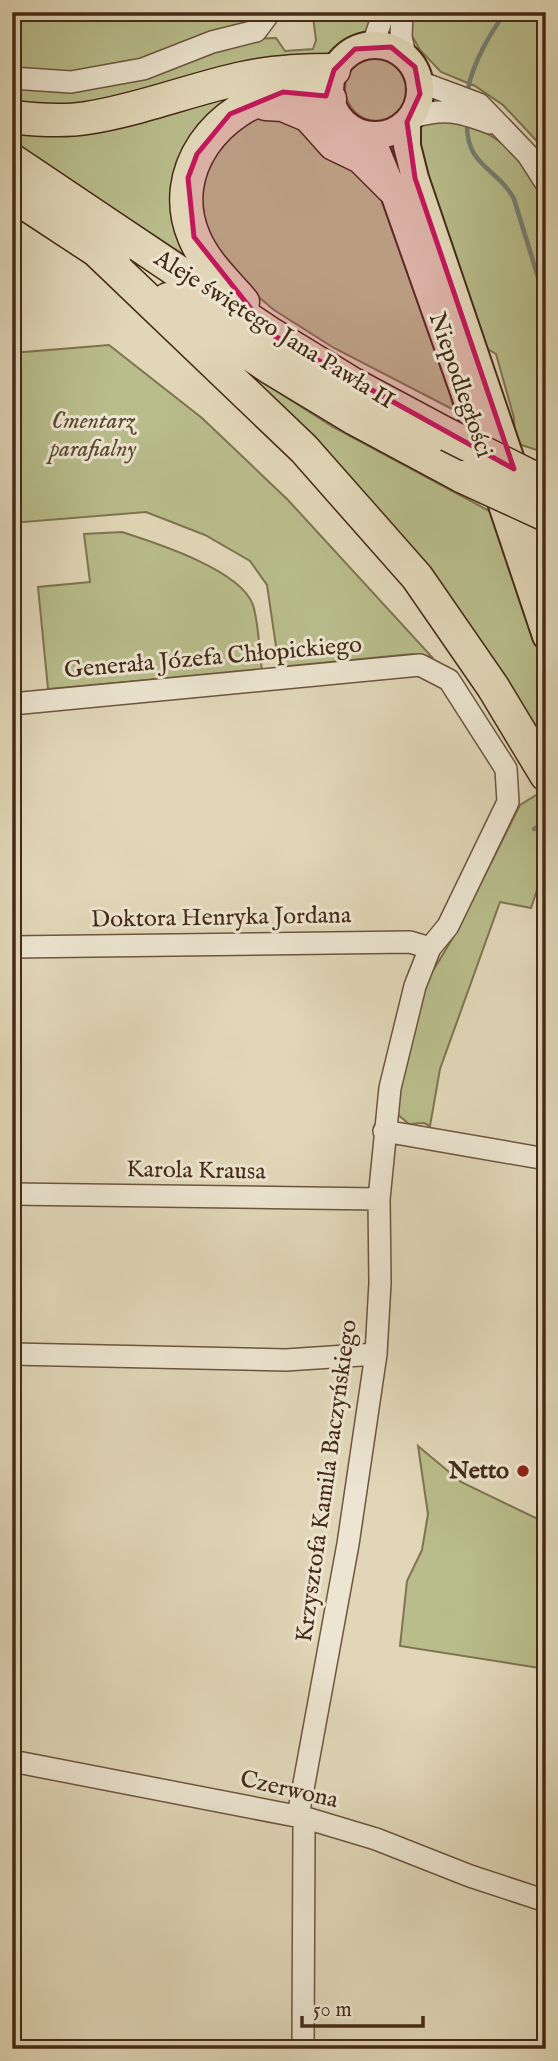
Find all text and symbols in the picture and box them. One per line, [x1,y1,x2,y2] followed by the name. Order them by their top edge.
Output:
[147,243,400,417] street label: Aleje świętego Jana Pawła II
[421,308,499,462] street label: Niepodległości
[46,406,137,465] park label: Cmentarz parafialny
[63,630,363,686] street label: Generała Józefa Chłopickiego
[91,900,352,936] street label: Doktora Henryka Jordana
[126,1154,267,1188] street label: Karola Krausa
[289,1318,365,1644] street label: Krzysztofa Kamila Baczyńskiego
[448,1456,509,1487] place label: Netto
[515,1463,531,1479] marker: Netto
[237,1764,342,1816] street label: Czerwona
[302,1984,423,2028] scale bar
[313,1997,352,2024] text: 50 m

